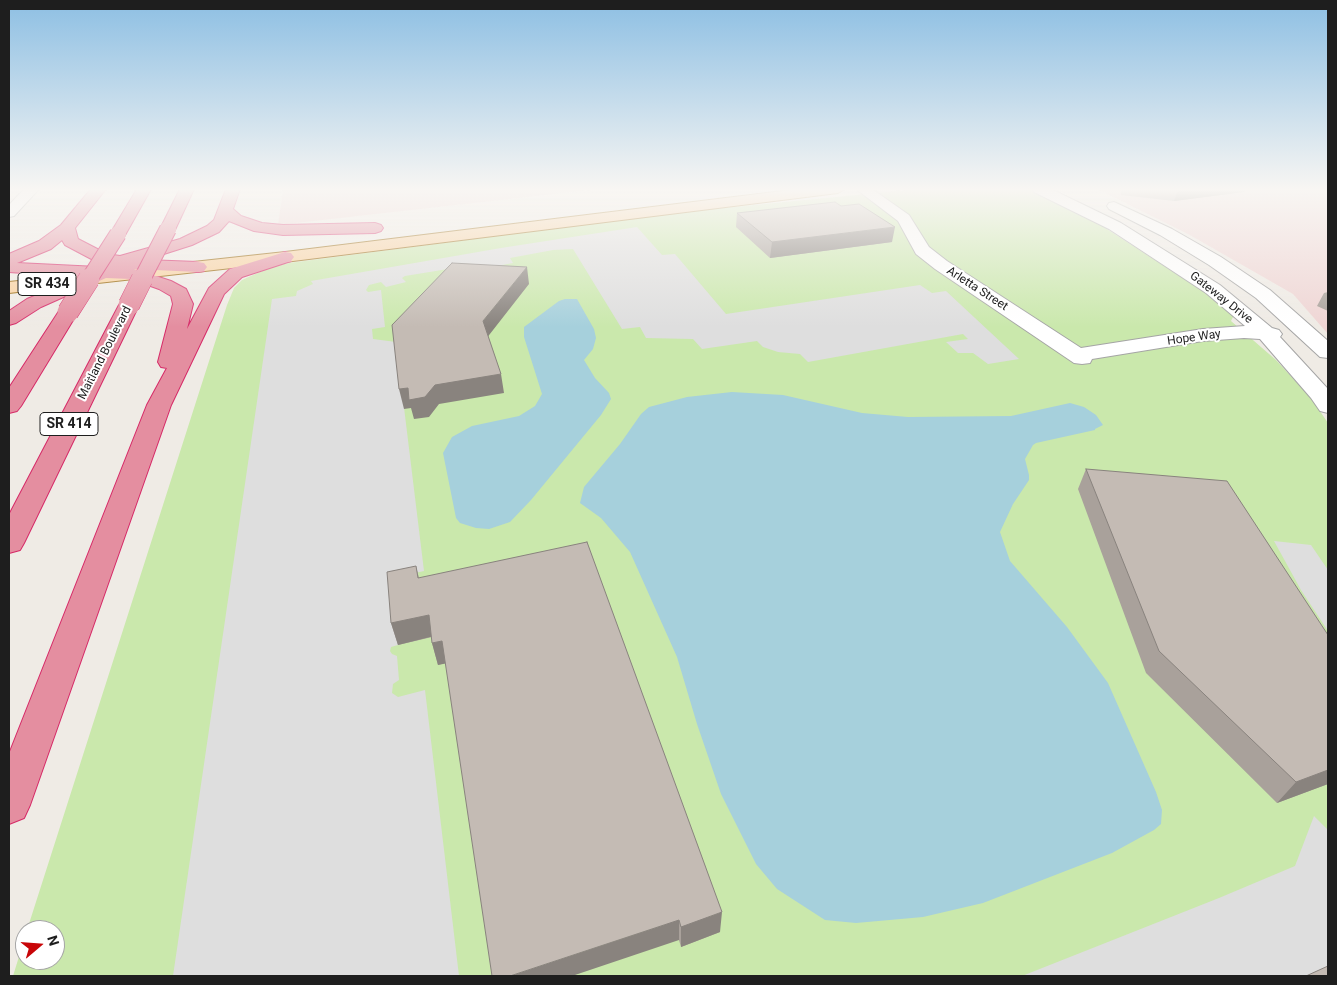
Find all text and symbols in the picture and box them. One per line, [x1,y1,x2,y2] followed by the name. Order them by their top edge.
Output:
[944,264,1010,314] street label: Arletta Street
[1187,269,1255,327] street label: Gateway Drive
[18,272,76,296] road number: SR 434
[75,304,135,402] street label: Maitland Boulevard
[1166,327,1222,349] street label: Hope Way
[40,412,98,436] road number: SR 414
[15,920,65,970] north arrow
[44,933,62,948] text: N

